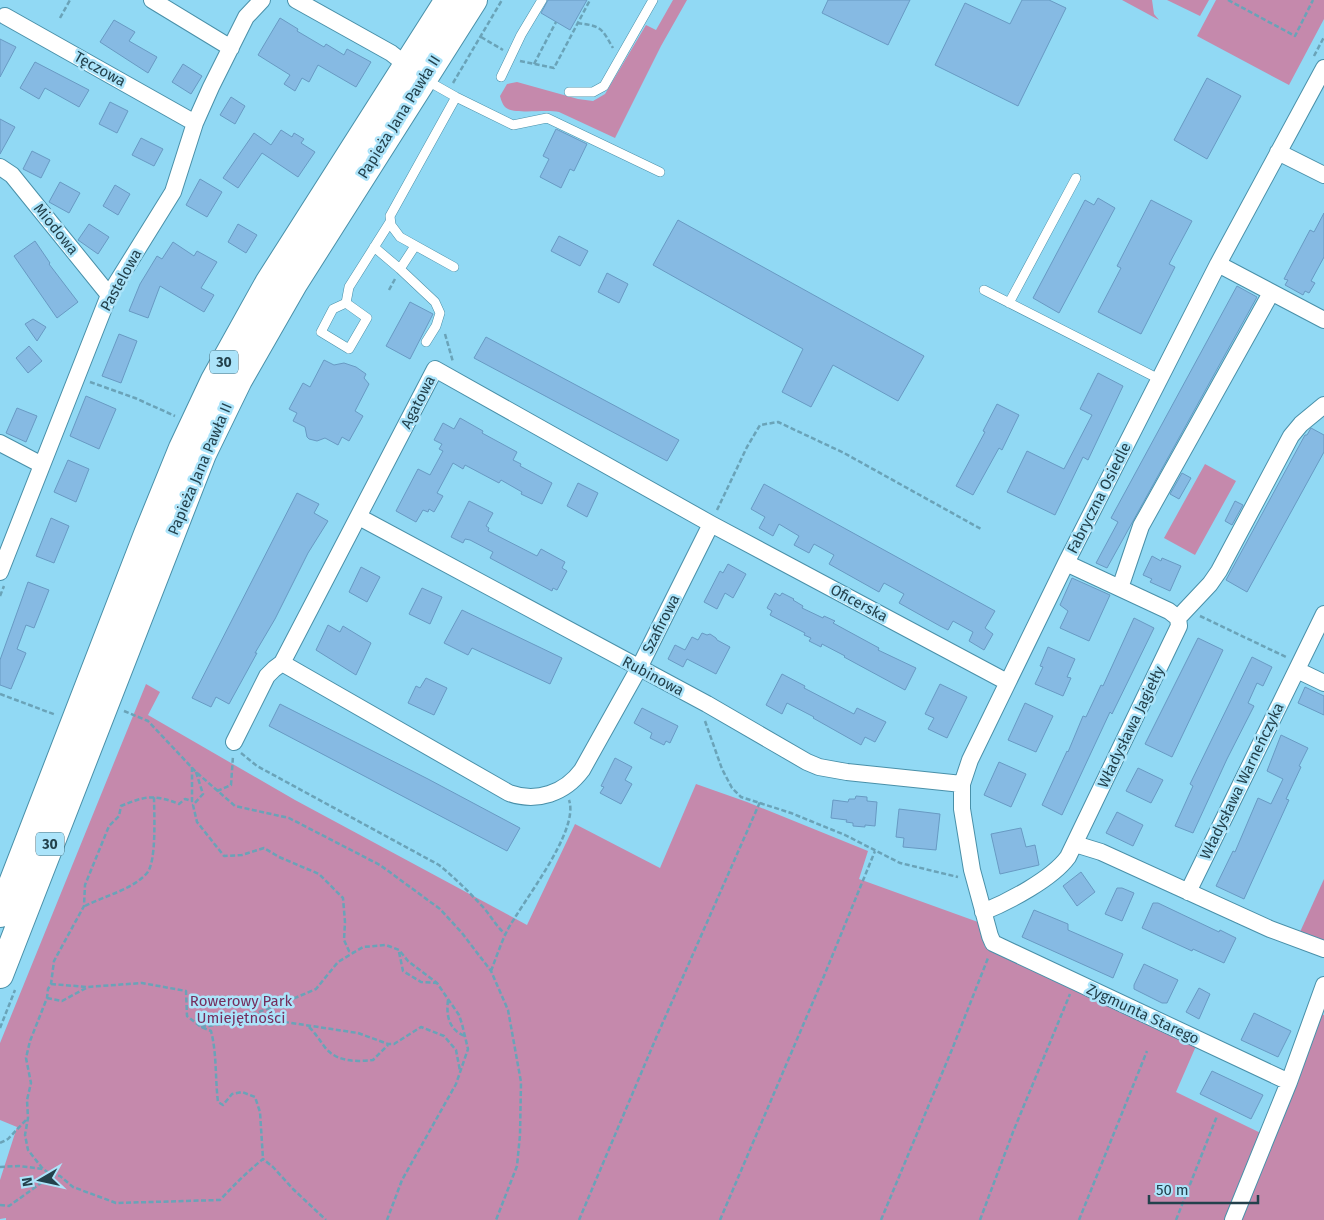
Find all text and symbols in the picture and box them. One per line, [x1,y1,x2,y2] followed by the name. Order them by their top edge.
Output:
[71,47,129,91] street label: Tęczowa
[354,52,444,182] street label: Papieża Jana Pawła II
[30,200,82,258] street label: Miodowa
[97,246,145,314] street label: Pastelowa
[210,351,238,374] road number: 30
[397,373,439,431] street label: Agatowa
[164,400,236,538] street label: Papieża Jana Pawła II
[1063,439,1135,557] street label: Fabryczna Osiedle
[827,580,891,626] street label: Oficerska
[638,591,684,657] street label: Szafirowa
[619,652,687,700] street label: Rubinowa
[1094,663,1168,791] street label: Władysława Jagiełły
[1196,700,1288,862] street label: Władysława Warneńczyka
[36,832,64,856] road number: 30
[1084,980,1202,1048] street label: Zygmunta Starego
[190,992,292,1027] park label: Rowerowy Park Umiejętności
[15,1155,65,1205] north arrow
[1149,1172,1258,1204] scale bar
[19,1176,37,1188] text: N
[1156,1181,1189,1199] text: 50 m

